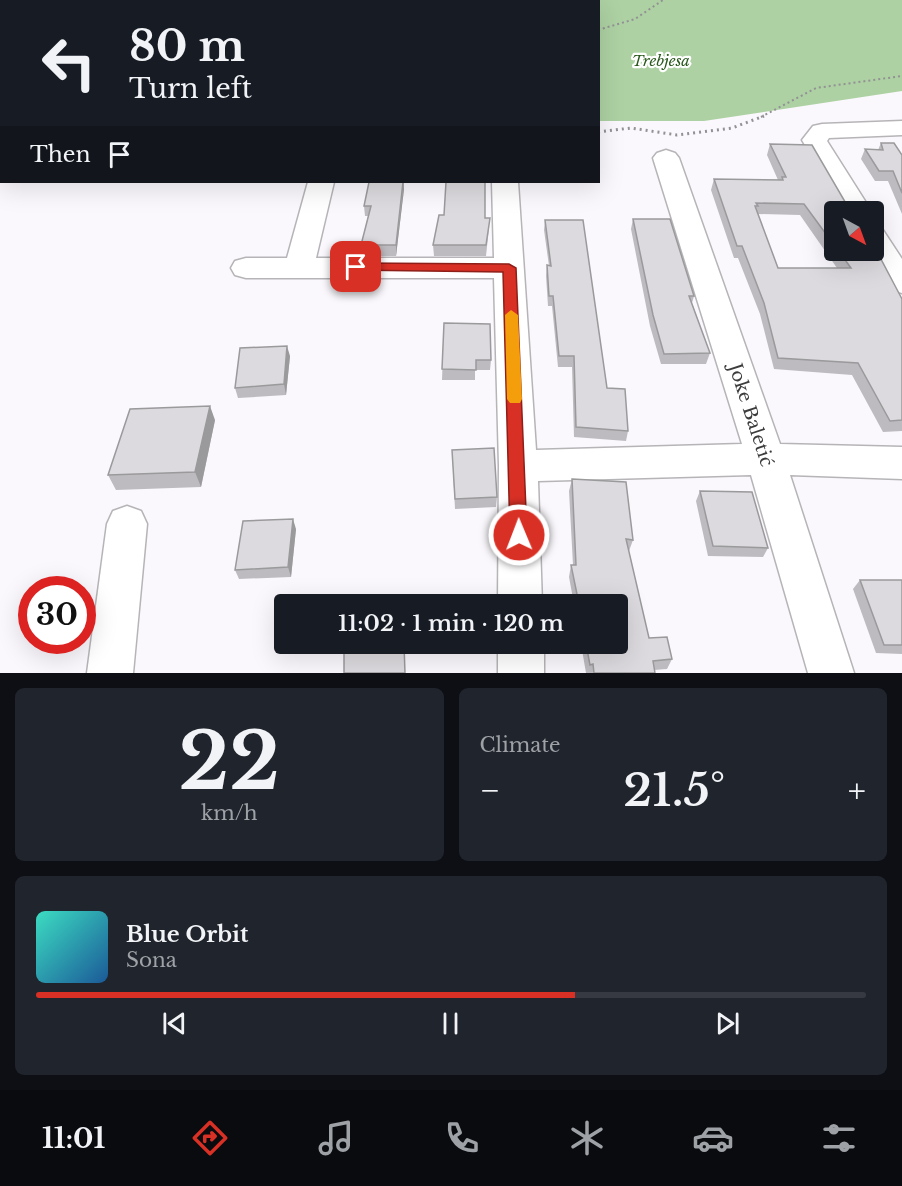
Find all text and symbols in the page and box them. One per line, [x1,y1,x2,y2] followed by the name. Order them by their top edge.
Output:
[129,20,245,72] text: 80 m
[30,24,108,102] icon: left
[632,51,690,70] park label: Trebjesa
[129,72,252,105] text: Turn left
[103,138,136,171] icon: arrive
[30,141,91,168] text: Then
[824,201,884,261] north arrow
[824,201,884,261] map controls
[330,241,381,292] pin
[339,250,372,283] icon: arrive
[723,359,778,470] street label: Joke Baletić
[487,503,551,567] position arrow
[18,576,96,654] speed limit sign: 30
[338,610,564,637] text: 11:02 · 1 min · 120 m
[178,713,280,810] text: 22
[480,733,560,757] text: Climate
[623,762,725,818] text: 21.5°
[480,770,500,811] text: −
[848,770,866,811] text: +
[201,801,258,825] text: km/h
[126,921,248,948] text: Blue Orbit
[126,948,177,972] text: Sona
[158,1007,191,1040] icon: previous
[434,1007,467,1040] icon: pause
[711,1007,744,1040] icon: next
[189,1117,231,1159] icon: directions
[315,1117,357,1159] icon: music
[441,1117,483,1159] icon: phone
[566,1117,608,1159] icon: climate
[692,1117,734,1159] icon: car
[818,1117,860,1159] icon: filters
[42,1122,105,1155] text: 11:01

